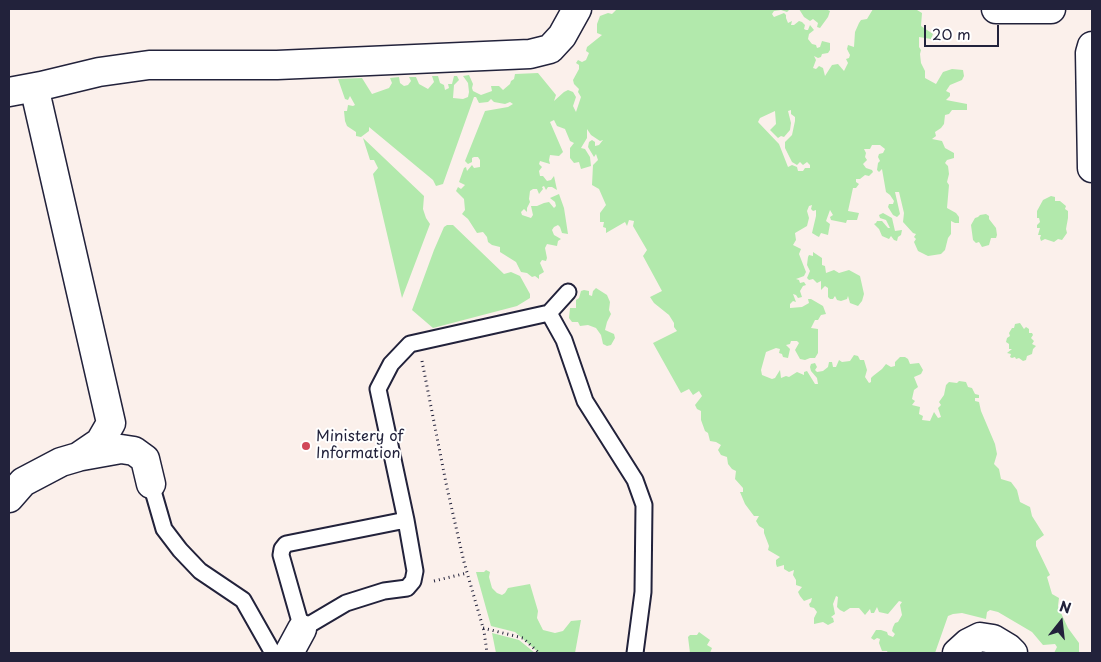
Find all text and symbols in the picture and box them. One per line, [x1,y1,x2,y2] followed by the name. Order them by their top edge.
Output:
[926,15,1001,47] scale bar
[932,22,971,45] text: 20 m
[316,428,403,463] place label: Ministery of Information
[300,440,312,452] marker: Ministery of Information
[1057,595,1073,619] text: N
[1036,597,1086,647] north arrow

